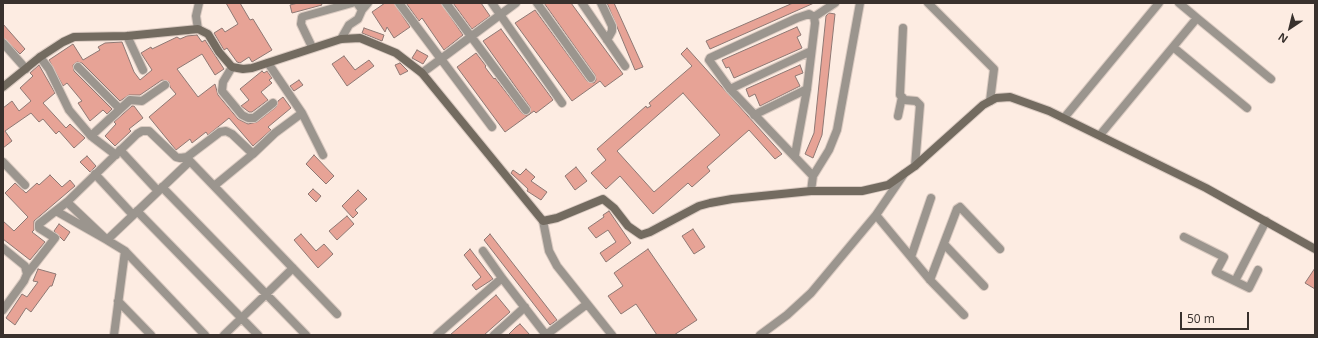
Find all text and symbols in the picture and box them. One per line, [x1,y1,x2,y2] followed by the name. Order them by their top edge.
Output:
[1270,8,1310,48] north arrow
[1275,30,1291,47] text: N
[1182,304,1251,330] scale bar
[1187,310,1215,327] text: 50 m

